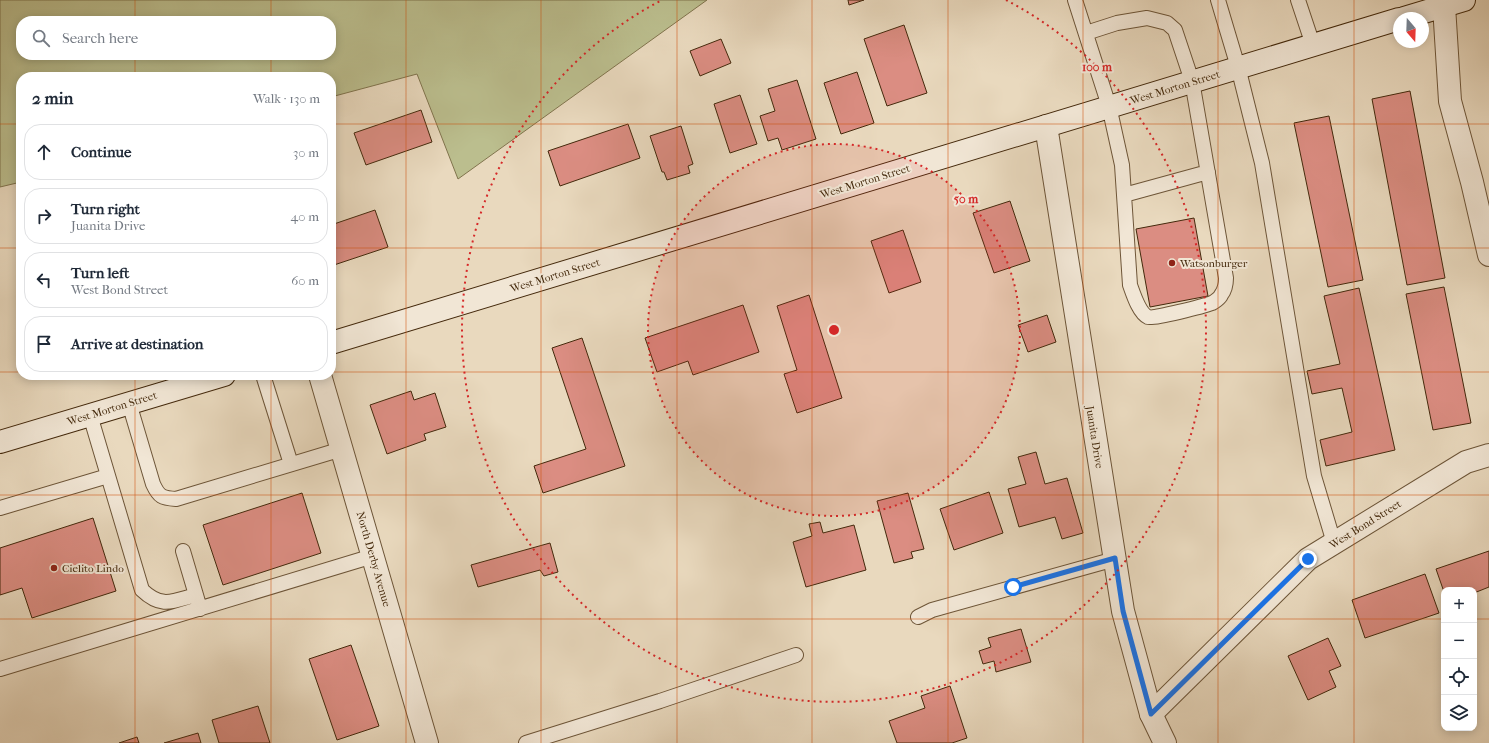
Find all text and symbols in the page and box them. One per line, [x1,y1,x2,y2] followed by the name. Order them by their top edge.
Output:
[1393,12,1429,48] north arrow
[16,16,336,60] search box
[30,27,52,49] icon: search
[62,29,138,47] text: Search here
[1082,60,1113,74] text: 100 m
[1128,68,1222,108] street label: West Morton Street
[32,88,73,108] text: 2 min
[253,91,320,106] text: Walk · 130 m
[33,141,55,163] icon: ahead
[71,143,131,161] text: Continue
[293,145,319,160] text: 30 m
[818,162,912,202] street label: West Morton Street
[954,192,979,206] text: 50 m
[71,200,140,218] text: Turn right
[33,205,55,227] icon: right
[291,209,319,224] text: 40 m
[71,218,146,233] text: Juanita Drive
[508,256,602,296] street label: West Morton Street
[1179,257,1248,270] place label: Watsonburger
[1167,258,1177,268] marker: Watsonburger
[71,264,129,282] text: Turn left
[33,269,55,291] icon: left
[291,273,319,288] text: 60 m
[71,282,168,297] text: West Bond Street
[827,323,841,337] centre of rings
[33,333,55,355] icon: arrive
[71,335,203,353] text: Arrive at destination
[65,389,159,429] street label: West Morton Street
[1083,404,1106,470] street label: Juanita Drive
[1326,497,1404,552] street label: West Bond Street
[354,510,394,609] street label: North Derby Avenue
[1299,550,1317,568] route end
[62,562,124,575] place label: Cielito Lindo
[49,563,59,573] marker: Cielito Lindo
[1004,578,1022,596] route start
[1441,587,1477,731] map controls
[1441,587,1477,623] button: +
[1441,623,1477,659] button: −
[1441,659,1477,695] button: locate
[1441,695,1477,731] button: layers

